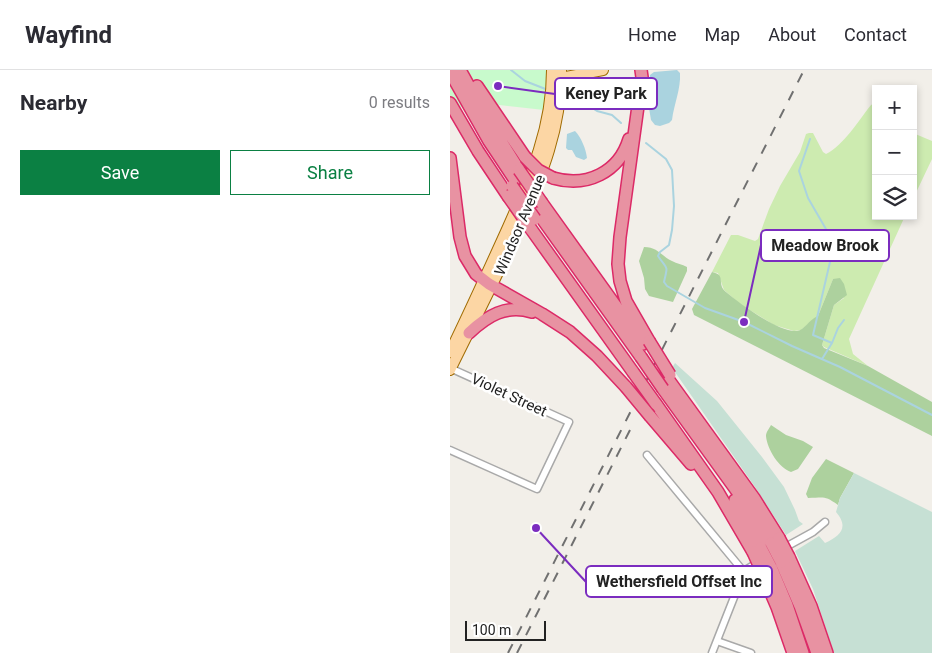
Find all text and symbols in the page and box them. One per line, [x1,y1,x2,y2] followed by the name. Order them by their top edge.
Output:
[25,21,112,49] text: Wayfind
[628,24,677,45] text: Home
[705,24,740,45] text: Map
[768,24,816,45] text: About
[844,24,907,45] text: Contact
[555,78,657,109] callout: Keney Park
[565,84,647,103] text: Keney Park
[872,85,917,220] map controls
[872,85,917,130] button: +
[20,91,87,115] text: Nearby
[369,93,430,112] text: 0 results
[872,130,917,175] button: −
[20,150,220,195] button: Save
[230,150,430,195] button: Share
[491,172,549,278] street label: Windsor Avenue
[872,175,917,220] button: layers
[761,230,889,261] callout: Meadow Brook
[771,236,879,255] text: Meadow Brook
[468,370,550,420] street label: Violet Street
[586,566,772,597] callout: Wethersfield Offset Inc
[596,572,762,591] text: Wethersfield Offset Inc
[465,618,546,641] scale bar
[472,622,511,638] text: 100 m

